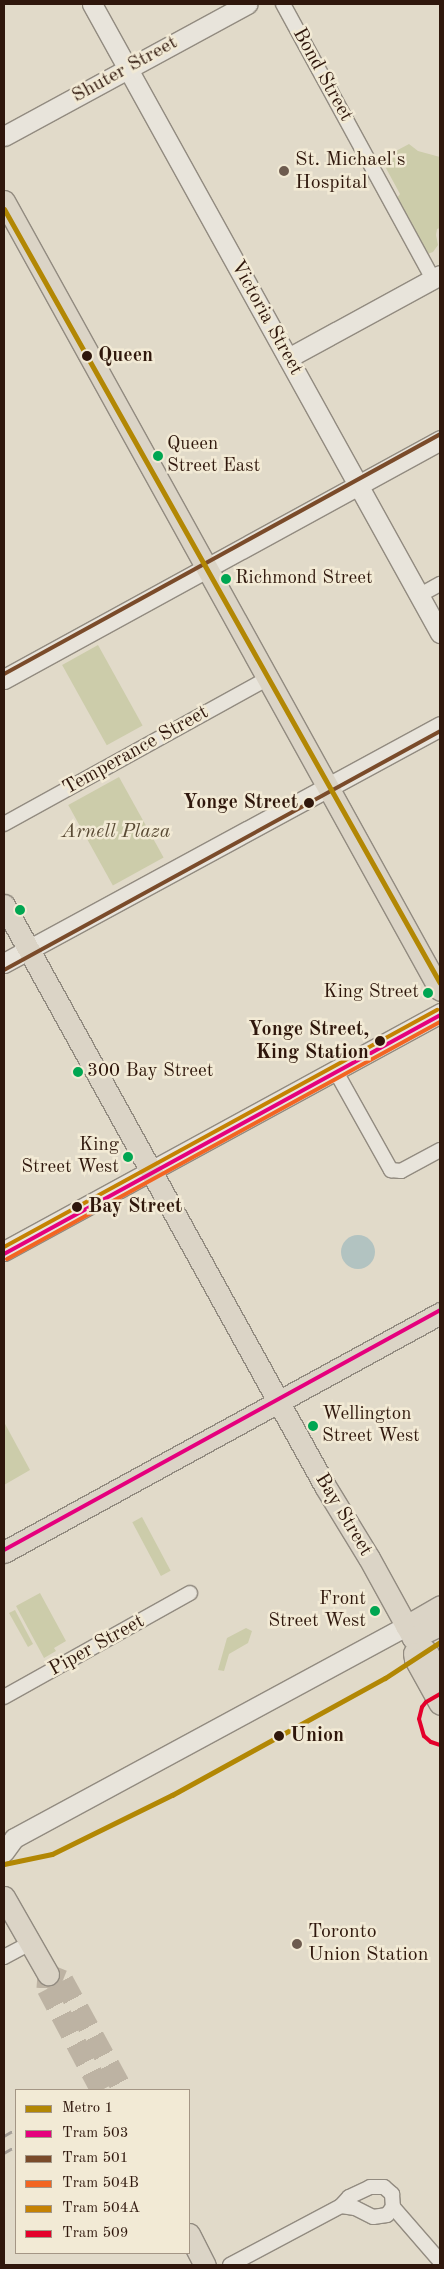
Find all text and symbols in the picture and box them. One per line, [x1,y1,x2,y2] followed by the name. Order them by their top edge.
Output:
[286,24,358,126] street label: Bond Street
[68,31,182,109] street label: Shuter Street
[295,148,405,195] place label: St. Michael's Hospital
[277,164,291,178] marker: St. Michael's Hospital
[225,256,307,380] street label: Victoria Street
[98,344,153,368] place label: Queen
[80,349,94,363] marker: Queen
[167,434,260,478] place label: Queen Street East
[153,451,163,461] marker: Queen Street East
[235,568,373,590] place label: Richmond Street
[221,574,231,584] marker: Richmond Street
[59,701,213,801] street label: Temperance Street
[183,791,298,815] place label: Yonge Street
[302,796,316,810] marker: Yonge Street
[61,820,171,844] park label: Arnell Plaza
[15,905,25,915] unlabelled marker
[323,982,419,1004] place label: King Street
[423,988,433,998] marker: King Street
[248,1018,369,1065] place label: Yonge Street, King Station
[373,1034,387,1048] marker: Yonge Street, King Station
[87,1061,213,1083] place label: 300 Bay Street
[73,1067,83,1077] marker: 300 Bay Street
[21,1135,119,1179] place label: King Street West
[123,1152,133,1162] marker: King Street West
[88,1195,182,1219] place label: Bay Street
[70,1200,84,1214] marker: Bay Street
[322,1404,420,1448] place label: Wellington Street West
[308,1421,318,1431] marker: Wellington Street West
[309,1469,377,1561] street label: Bay Street
[268,1589,366,1633] place label: Front Street West
[370,1606,380,1616] marker: Front Street West
[45,1610,149,1682] street label: Piper Street
[290,1724,344,1748] place label: Union
[272,1729,286,1743] marker: Union
[308,1920,429,1967] place label: Toronto Union Station
[290,1937,304,1951] marker: Toronto Union Station
[15,2089,190,2254] legend
[62,2101,113,2116] text: Metro 1
[62,2126,128,2141] text: Tram 503
[62,2151,128,2166] text: Tram 501
[62,2176,139,2191] text: Tram 504B
[62,2201,140,2216] text: Tram 504A
[62,2226,128,2241] text: Tram 509

